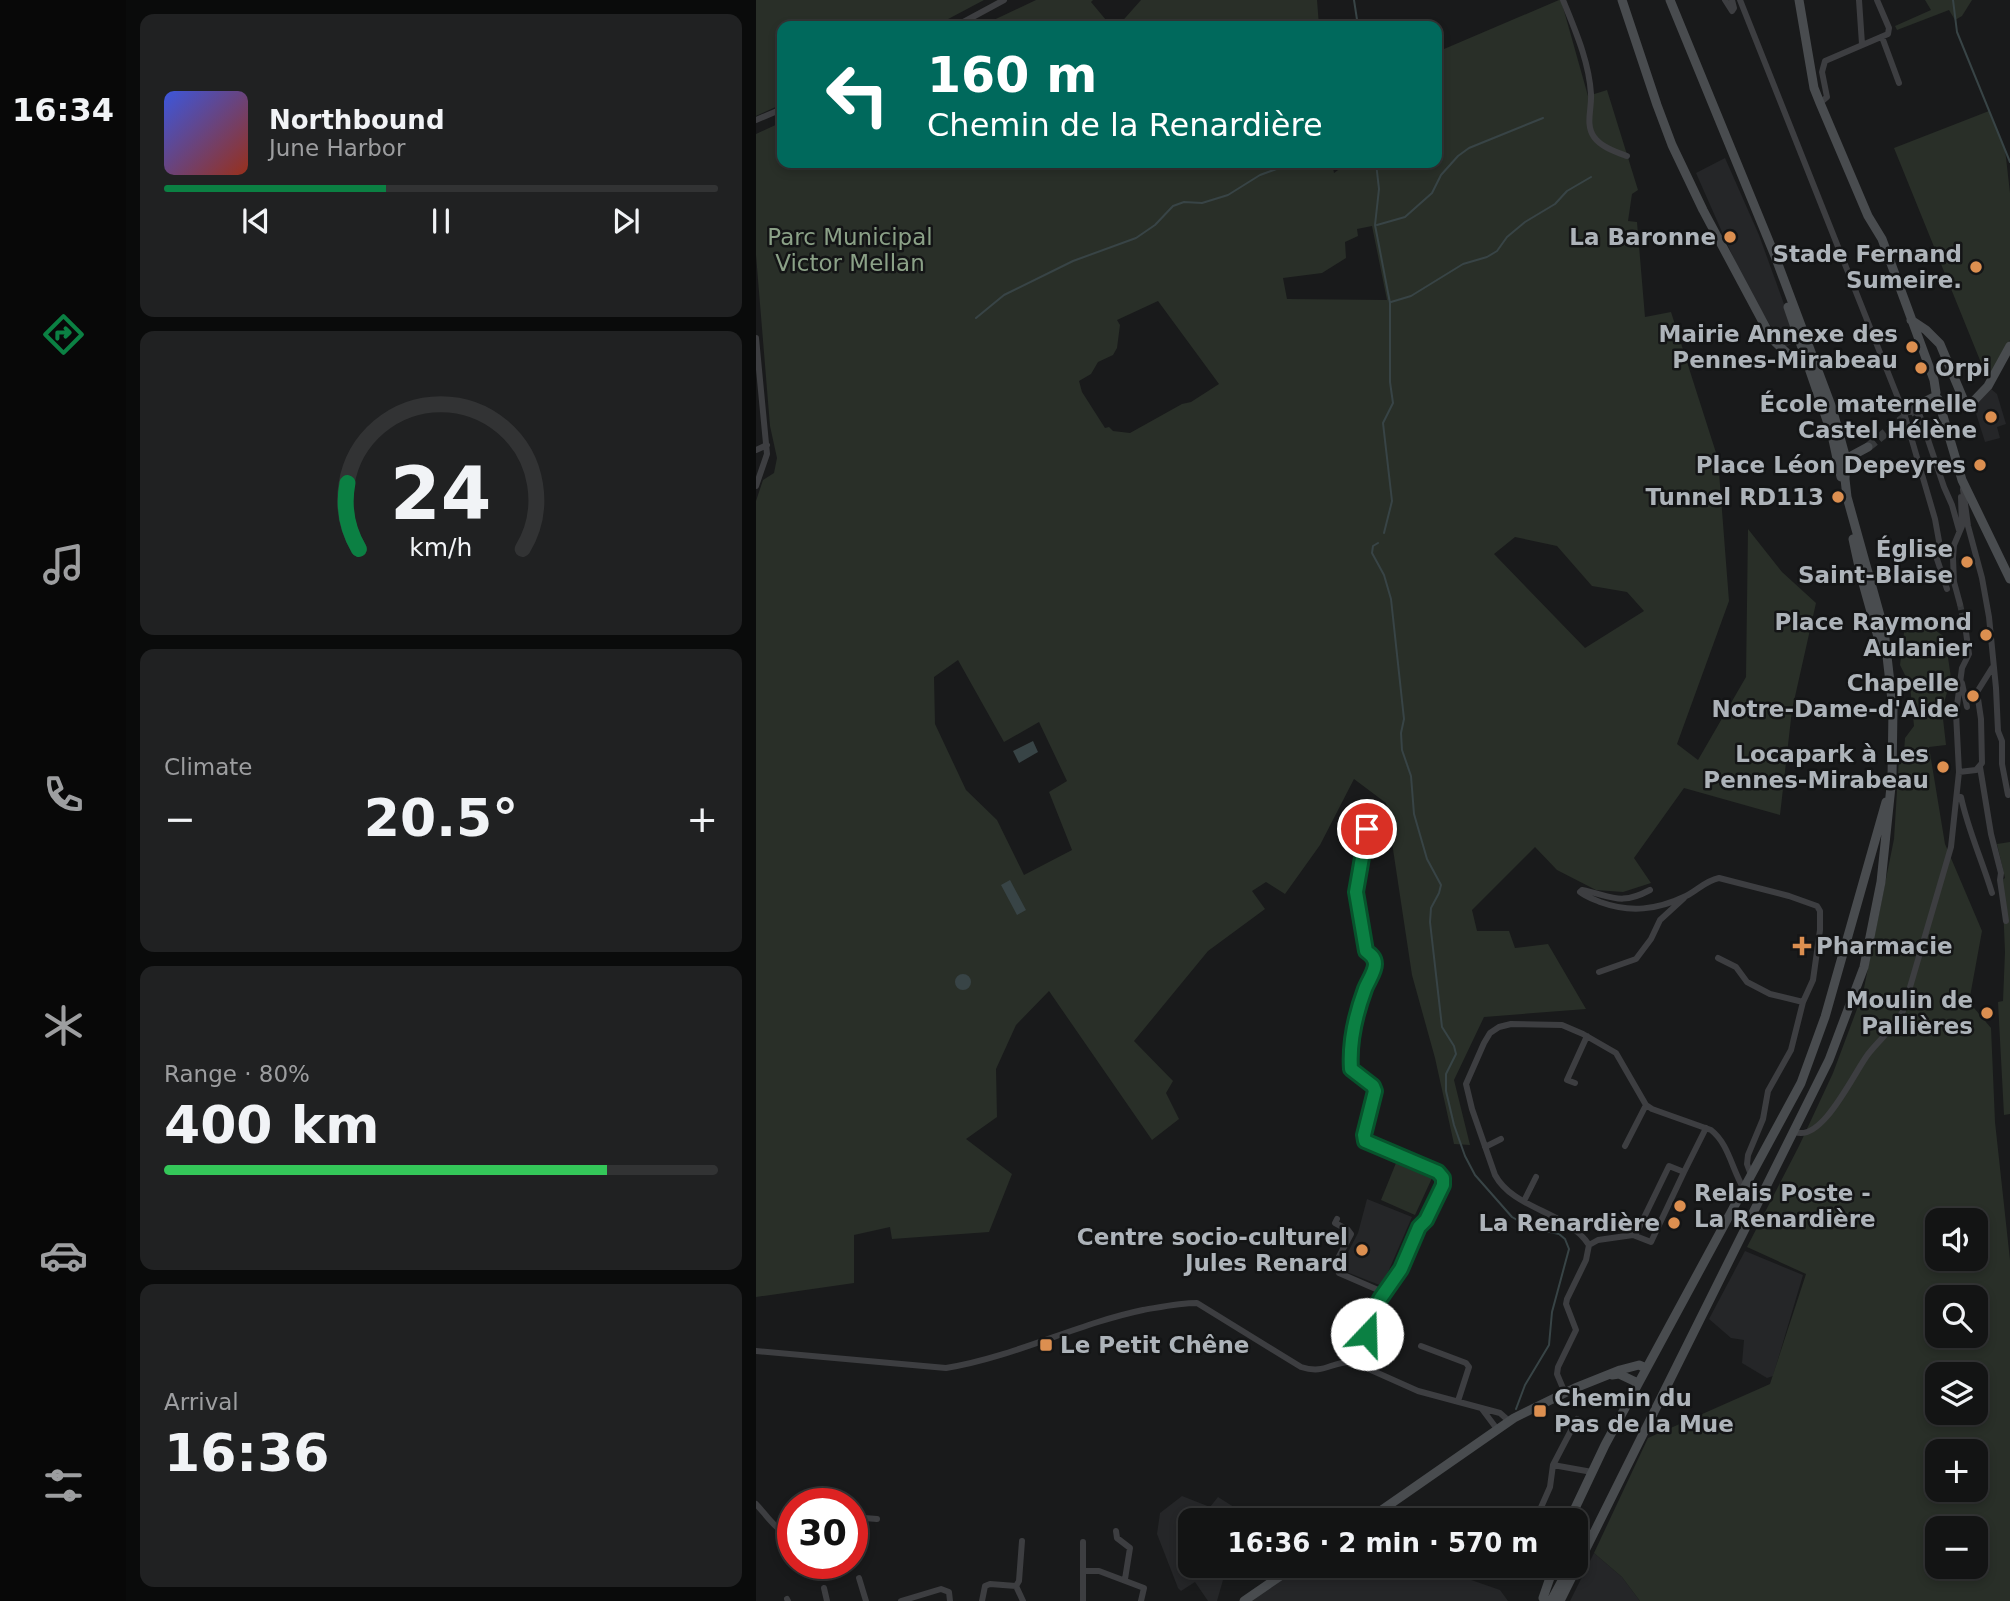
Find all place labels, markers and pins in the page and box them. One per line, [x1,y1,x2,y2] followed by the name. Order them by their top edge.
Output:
[1569,224,1716,250] place label: La Baronne
[1722,229,1738,245] marker: La Baronne
[1772,241,1962,293] place label: Stade Fernand Sumeire.
[1968,259,1984,275] marker: Stade Fernand Sumeire.
[1659,321,1898,373] place label: Mairie Annexe des Pennes-Mirabeau
[1904,339,1920,355] marker: Mairie Annexe des Pennes-Mirabeau
[1935,355,1990,381] place label: Orpi
[1913,360,1929,376] marker: Orpi
[1760,390,1977,443] place label: École maternelle Castel Hélène
[1983,409,1999,425] marker: École maternelle Castel Hélène
[1696,452,1966,478] place label: Place Léon Depeyres
[1972,457,1988,473] marker: Place Léon Depeyres
[1645,484,1824,510] place label: Tunnel RD113
[1830,489,1846,505] marker: Tunnel RD113
[1798,535,1953,588] place label: Église Saint-Blaise
[1959,554,1975,570] marker: Église Saint-Blaise
[1774,609,1973,661] place label: Place Raymond Aulanier
[1978,627,1994,643] marker: Place Raymond Aulanier
[1711,670,1959,722] place label: Chapelle Notre-Dame-d'Aide
[1965,688,1981,704] marker: Chapelle Notre-Dame-d'Aide
[1703,741,1929,793] place label: Locapark à Les Pennes-Mirabeau
[1935,759,1951,775] marker: Locapark à Les Pennes-Mirabeau
[1337,799,1397,859] pin
[1816,933,1953,959] place label: Pharmacie
[1794,938,1810,954] marker: Pharmacie
[1846,987,1973,1039] place label: Moulin de Pallières
[1979,1005,1995,1021] marker: Moulin de Pallières
[1694,1180,1876,1232] place label: Relais Poste - La Renardière
[1672,1198,1688,1214] marker: Relais Poste - La Renardière
[1478,1210,1660,1236] place label: La Renardière
[1666,1215,1682,1231] marker: La Renardière
[1077,1224,1348,1276] place label: Centre socio-culturel Jules Renard
[1354,1242,1370,1258] marker: Centre socio-culturel Jules Renard
[1060,1332,1249,1358] place label: Le Petit Chêne
[1038,1337,1054,1353] marker: Le Petit Chêne
[1554,1385,1734,1437] place label: Chemin du Pas de la Mue
[1532,1403,1548,1419] marker: Chemin du Pas de la Mue

